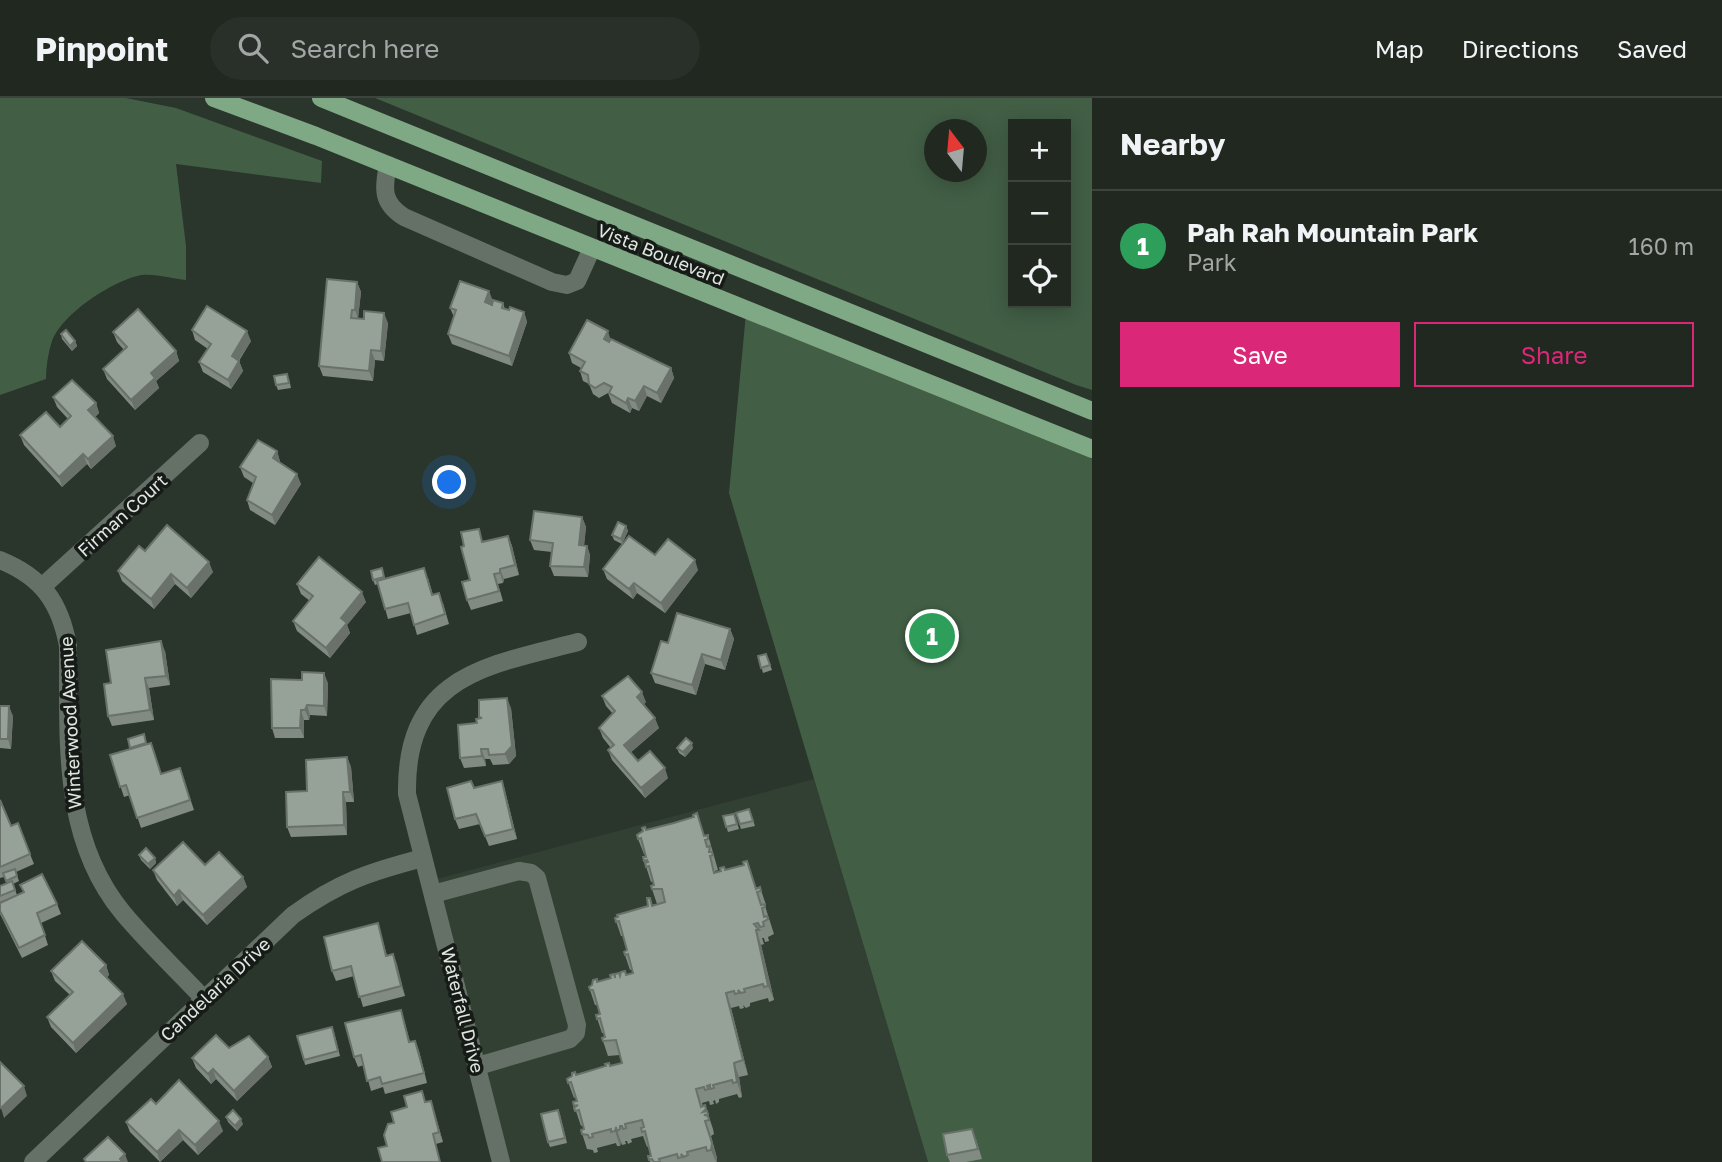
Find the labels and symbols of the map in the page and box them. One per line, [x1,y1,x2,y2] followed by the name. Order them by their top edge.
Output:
[924,119,987,182] north arrow
[594,218,728,290] street label: Vista Boulevard
[432,465,466,499] your location
[73,469,171,561] street label: Firman Court
[909,610,955,662] pin: 1
[54,636,86,810] street label: Winterwood Avenue
[156,933,274,1045] street label: Candelaria Drive
[437,945,489,1075] street label: Waterfall Drive

